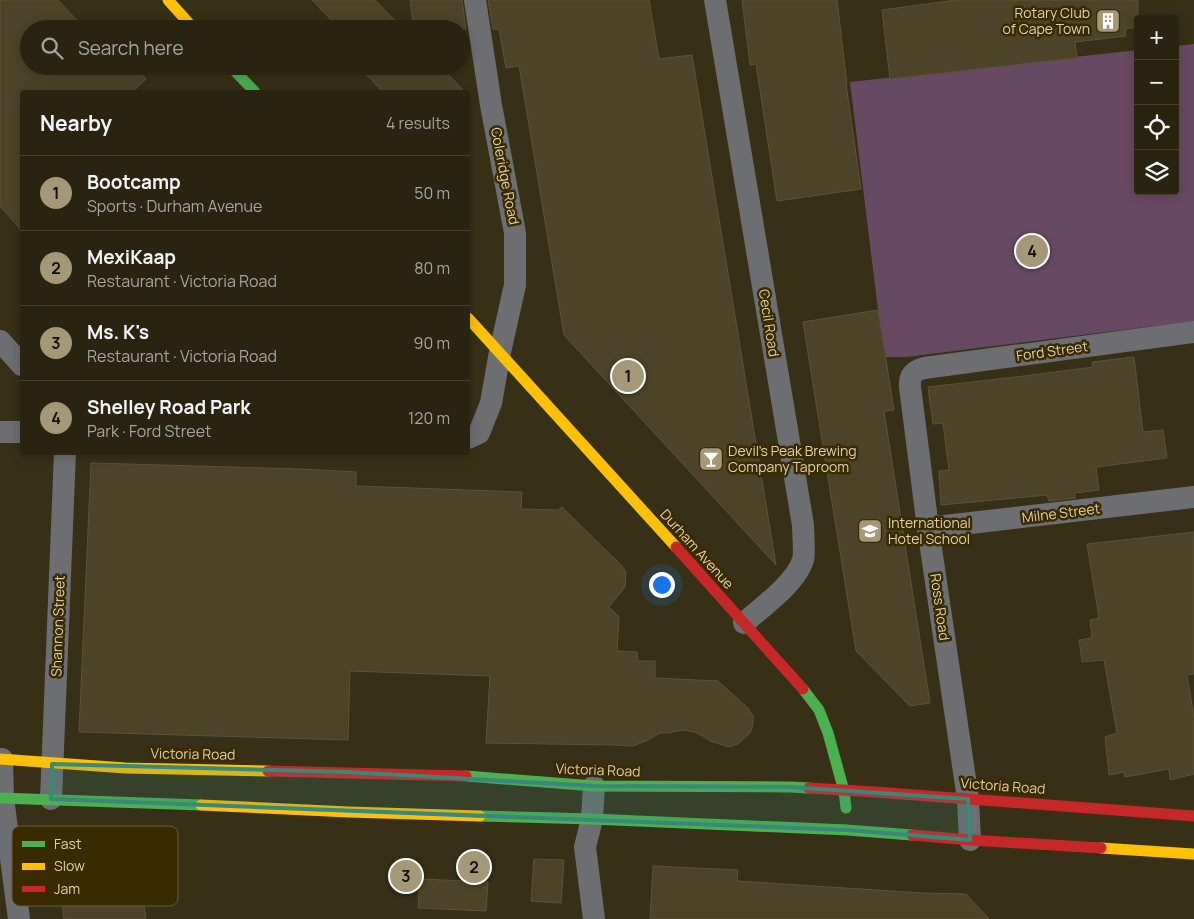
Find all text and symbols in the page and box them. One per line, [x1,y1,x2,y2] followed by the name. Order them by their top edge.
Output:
[1003,3,1090,38] place label: Rotary Club of Cape Town
[1095,8,1121,34] building icon: Rotary Club of Cape Town
[1134,15,1179,195] map controls
[1134,15,1179,60] button: +
[20,20,470,75] search box
[38,34,66,62] icon: search
[78,35,184,61] text: Search here
[1134,60,1179,105] button: −
[1134,105,1179,150] button: locate
[40,109,112,137] text: Nearby
[386,112,450,134] text: 4 results
[487,126,524,226] street label: Coleridge Road
[1134,150,1179,195] button: layers
[87,169,181,195] text: Bootcamp
[52,182,60,204] text: 1
[414,182,450,204] text: 50 m
[87,195,262,217] text: Sports · Durham Avenue
[1016,232,1048,270] pin: 4
[87,244,176,270] text: MexiKaap
[51,257,61,279] text: 2
[414,257,450,279] text: 80 m
[87,270,277,292] text: Restaurant · Victoria Road
[755,288,784,358] street label: Cecil Road
[87,319,149,345] text: Ms. K's
[51,332,61,354] text: 3
[414,332,450,354] text: 90 m
[1015,336,1089,365] street label: Ford Street
[87,345,277,367] text: Restaurant · Victoria Road
[612,357,644,395] pin: 1
[87,394,251,420] text: Shelley Road Park
[51,407,61,429] text: 4
[408,407,450,429] text: 120 m
[87,420,211,442] text: Park · Ford Street
[728,441,857,476] place label: Devil's Peak Brewing Company Taproom
[698,446,724,472] bar icon: Devil's Peak Brewing Company Taproom
[1021,498,1102,527] street label: Milne Street
[656,505,738,593] street label: Durham Avenue
[888,513,971,548] place label: International Hotel School
[857,518,883,544] school or university icon: International Hotel School
[649,572,675,598] your location
[926,572,955,642] street label: Ross Road
[46,574,69,677] street label: Shannon Street
[150,743,236,764] street label: Victoria Road
[555,759,641,780] street label: Victoria Road
[960,773,1046,798] street label: Victoria Road
[12,826,178,906] legend
[54,834,82,853] text: Fast
[458,848,490,886] pin: 2
[54,856,85,875] text: Slow
[390,857,422,895] pin: 3
[54,879,80,898] text: Jam

